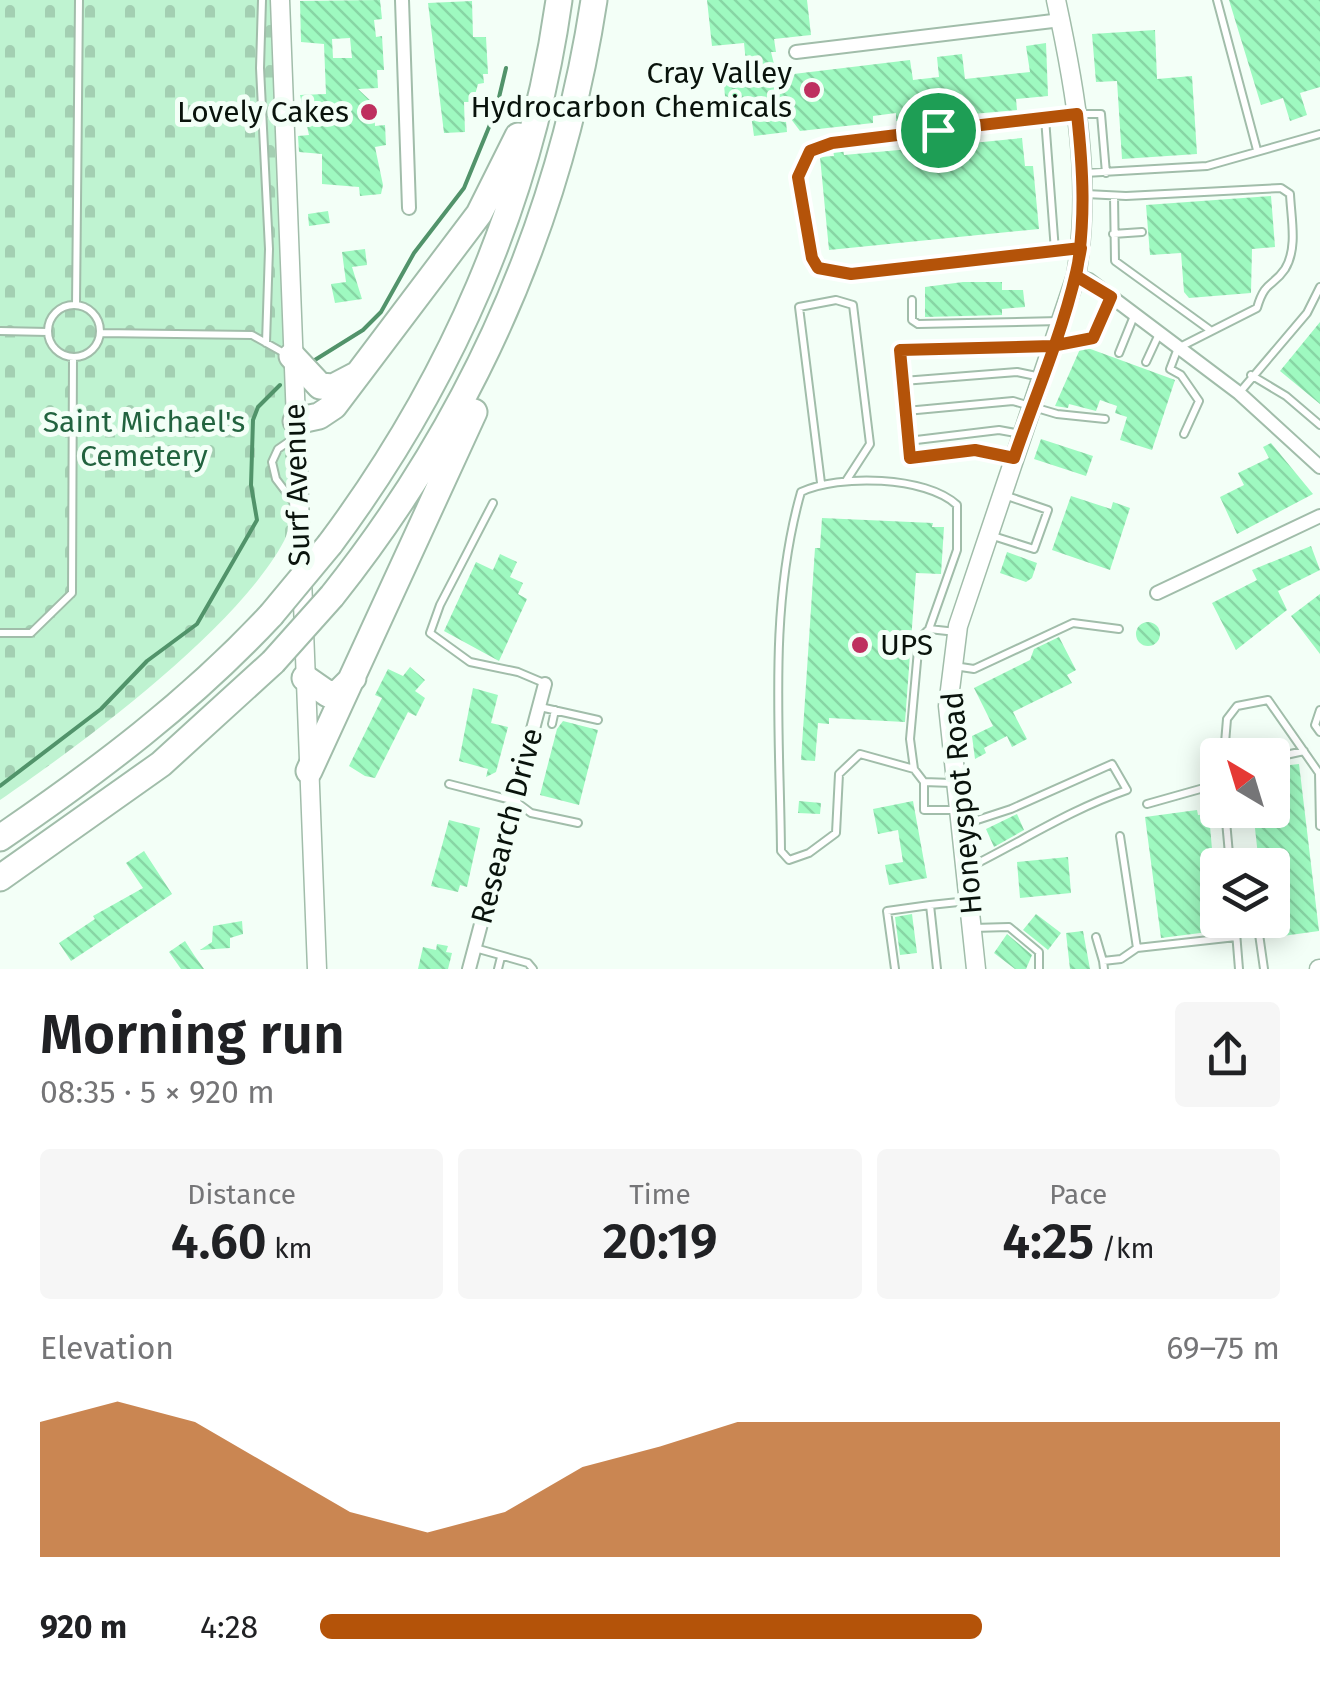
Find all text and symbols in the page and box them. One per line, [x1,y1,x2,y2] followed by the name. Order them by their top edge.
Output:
[471,55,792,125] place label: Cray Valley Hydrocarbon Chemicals
[801,79,823,101] marker: Cray Valley Hydrocarbon Chemicals
[896,88,981,173] pin
[177,94,349,130] place label: Lovely Cakes
[358,101,380,123] marker: Lovely Cakes
[911,103,966,158] icon: arrive
[276,403,318,567] street label: Surf Avenue
[43,404,245,474] park label: Saint Michael's Cemetery
[880,627,933,663] place label: UPS
[849,634,871,656] marker: UPS
[934,690,990,916] street label: Honeyspot Road
[464,724,550,928] street label: Research Drive
[1200,738,1290,828] north arrow
[1200,738,1290,938] map controls
[1200,848,1290,938] button: layers
[40,1002,345,1068] text: Morning run
[1175,1002,1280,1107] button: share
[40,1073,275,1111] text: 08:35 · 5 × 920 m
[187,1178,296,1211] text: Distance
[629,1178,691,1211] text: Time
[1049,1178,1107,1211] text: Pace
[171,1211,267,1271] text: 4.60
[602,1211,718,1271] text: 20:19
[1002,1211,1094,1271] text: 4:25
[267,1232,313,1265] text: km
[1094,1232,1154,1265] text: /km
[40,1329,174,1367] text: Elevation
[1166,1329,1280,1367] text: 69–75 m
[40,1608,127,1646] text: 920 m
[200,1608,258,1646] text: 4:28

